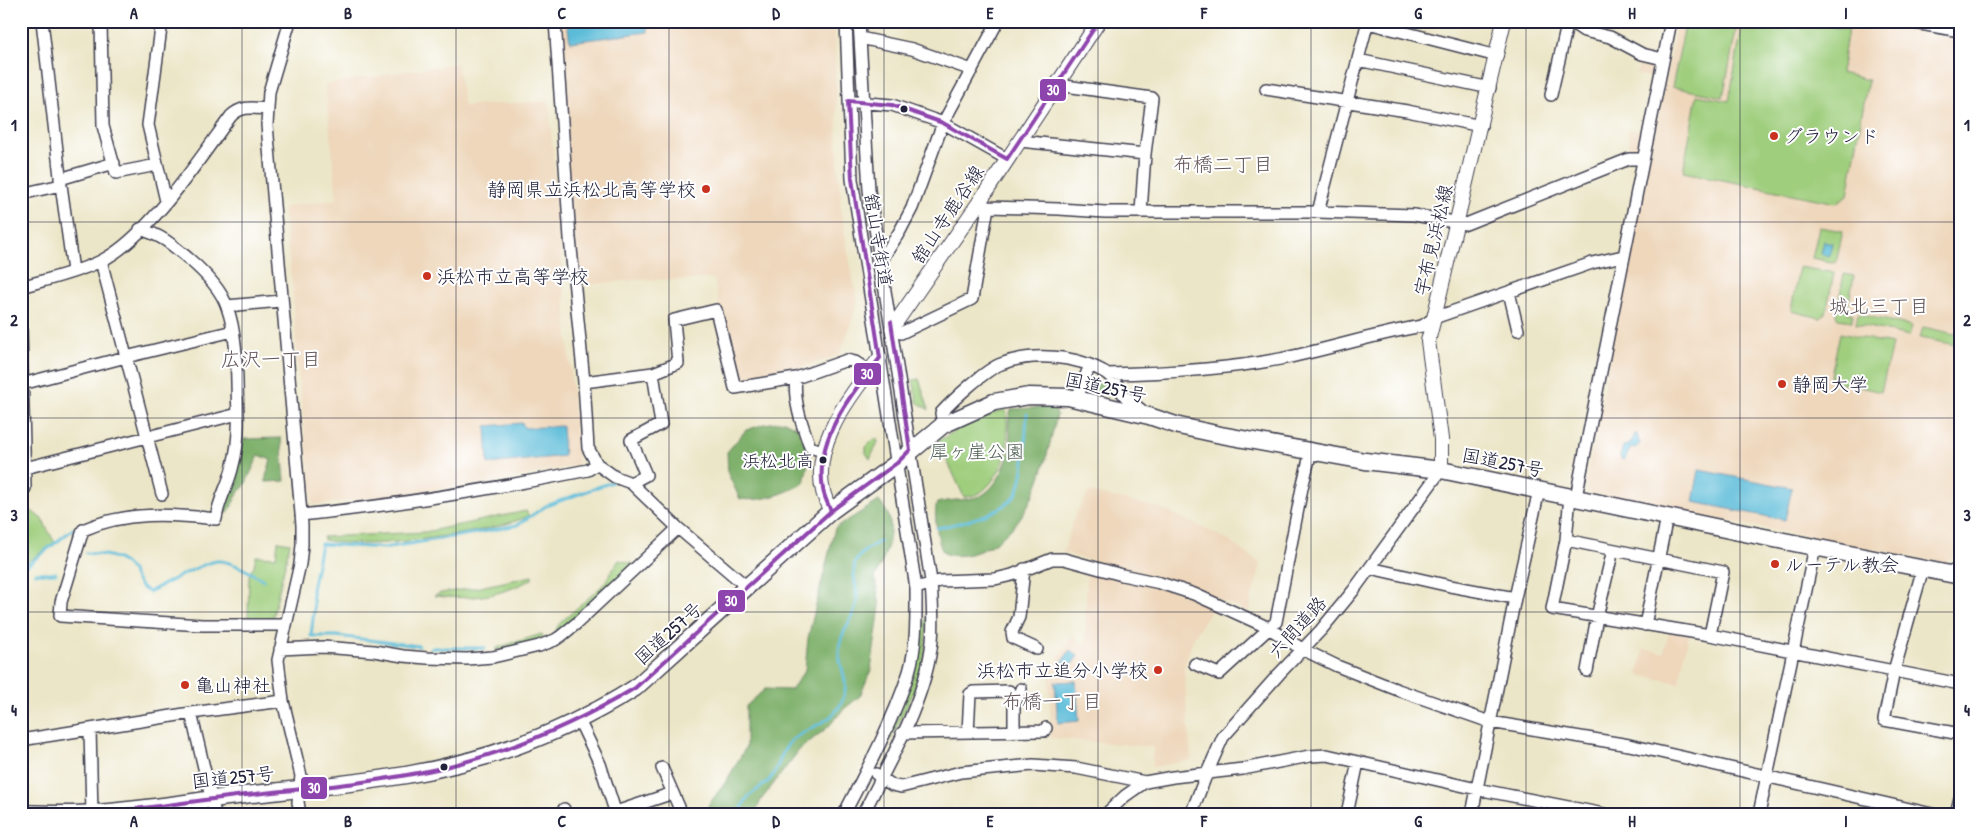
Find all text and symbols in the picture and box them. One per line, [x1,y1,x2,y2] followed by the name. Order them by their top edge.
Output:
[130,2,138,24] text: A
[344,2,352,24] text: B
[558,2,567,24] text: C
[772,2,780,24] text: D
[986,2,994,24] text: E
[1200,2,1208,24] text: F
[1414,2,1422,24] text: G
[1628,2,1636,24] text: H
[1844,2,1848,24] text: I
[1039,78,1067,102] line badge: 30
[1047,80,1060,99] text: 30
[899,104,909,114] unlabelled marker
[11,114,17,136] text: 1
[1964,114,1970,136] text: 1
[1784,123,1879,149] place label: グラウンド
[1768,130,1780,142] marker: グラウンド
[1173,150,1273,177] district label: 布橋二丁目
[904,159,990,269] street label: 舘山寺鹿谷線
[487,176,696,202] place label: 静岡県立浜松北高等学校
[1408,182,1458,298] street label: 宇布見浜松線
[700,183,712,195] marker: 静岡県立浜松北高等学校
[859,191,899,289] street label: 舘山寺街道
[437,263,589,289] place label: 浜松市立高等学校
[421,270,433,282] marker: 浜松市立高等学校
[1829,292,1929,319] district label: 城北三丁目
[10,309,18,331] text: 2
[1963,309,1971,331] text: 2
[221,345,321,372] district label: 広沢一丁目
[853,362,882,386] line badge: 30
[861,364,874,383] text: 30
[1063,366,1149,408] street label: 国道257号
[1792,371,1868,397] place label: 静岡大学
[1776,378,1788,390] marker: 静岡大学
[929,438,1025,464] park label: 犀ヶ崖公園
[1460,441,1546,483] street label: 国道257号
[742,448,814,473] place label: 浜松北高
[818,455,828,465] marker: 浜松北高
[10,504,18,526] text: 3
[1963,504,1971,526] text: 3
[1785,551,1899,577] place label: ルーテル教会
[1769,558,1781,570] marker: ルーテル教会
[717,589,746,613] line badge: 30
[1262,590,1332,664] street label: 六間道路
[725,591,738,610] text: 30
[628,595,708,671] street label: 国道257号
[977,657,1148,683] place label: 浜松市立追分小学校
[1152,664,1164,676] marker: 浜松市立追分小学校
[195,672,271,698] place label: 亀山神社
[179,679,191,691] marker: 亀山神社
[1002,687,1102,714] district label: 布橋一丁目
[11,699,17,721] text: 4
[1964,699,1970,721] text: 4
[190,760,276,794] street label: 国道257号
[439,762,449,772] unlabelled marker
[300,776,328,800] line badge: 30
[308,778,321,797] text: 30
[130,810,138,832] text: A
[344,810,352,832] text: B
[558,810,567,832] text: C
[772,810,780,832] text: D
[986,810,994,832] text: E
[1200,810,1208,832] text: F
[1414,810,1422,832] text: G
[1628,810,1636,832] text: H
[1844,810,1848,832] text: I

